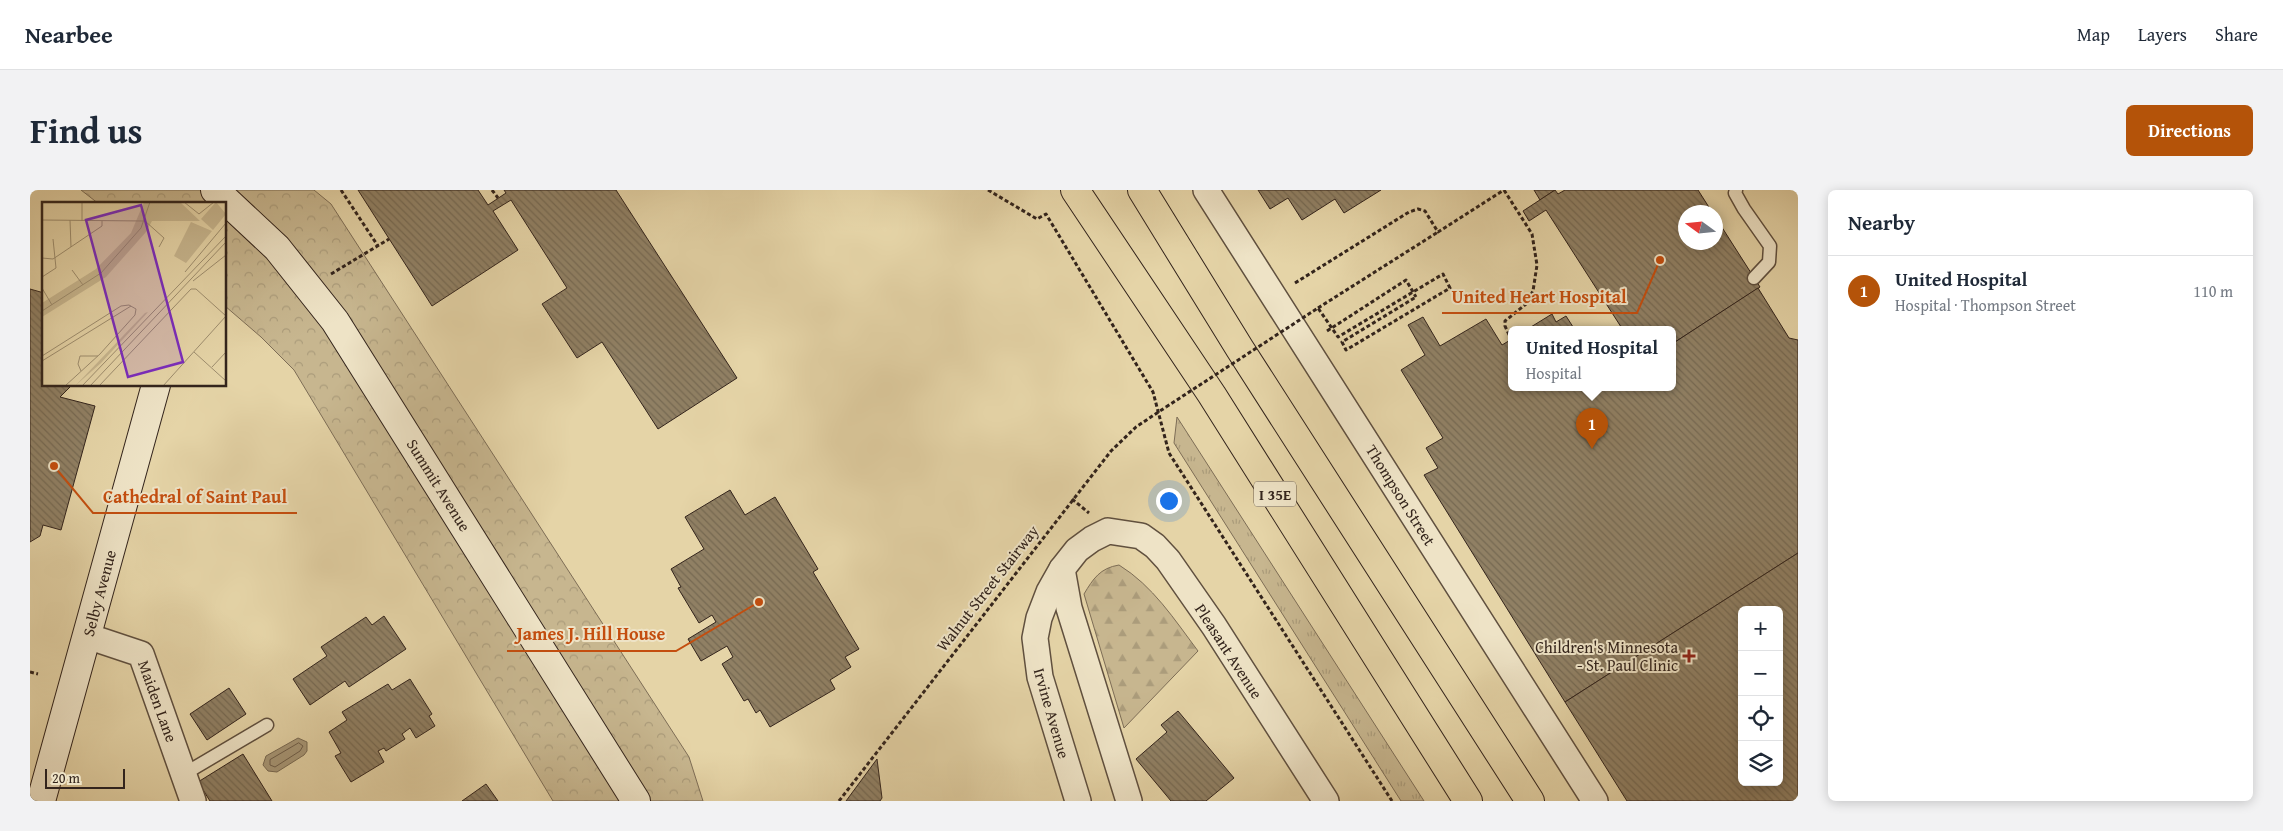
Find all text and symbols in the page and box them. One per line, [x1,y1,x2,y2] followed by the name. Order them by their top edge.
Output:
[25,17,113,52] text: Nearbee
[2077,21,2110,48] text: Map
[2138,21,2187,48] text: Layers
[2215,21,2258,48] text: Share
[30,105,143,156] text: Find us
[2126,105,2253,156] button: Directions
[42,202,226,386] inset map
[1678,205,1723,250] north arrow
[1848,207,1915,238] text: Nearby
[1895,265,2027,293] text: United Hospital
[1860,279,1868,303] text: 1
[2193,279,2233,303] text: 110 m
[1442,280,1637,313] callout: United Heart Hospital
[1451,283,1627,310] text: United Heart Hospital
[1895,293,2076,317] text: Hospital · Thompson Street
[1508,326,1676,391] popup
[1526,333,1658,361] text: United Hospital
[1526,361,1582,385] text: Hospital
[1576,408,1608,449] pin: 1
[401,434,477,536] street label: Summit Avenue
[1360,440,1442,551] street label: Thompson Street
[93,480,297,513] callout: Cathedral of Saint Paul
[1254,482,1296,506] road number: I 35E
[103,483,287,510] text: Cathedral of Saint Paul
[1156,488,1182,514] your location
[930,520,1044,656] street label: Walnut Street Stairway
[76,547,122,639] street label: Selby Avenue
[1189,599,1269,703] street label: Pleasant Avenue
[1738,606,1783,786] map controls
[1738,606,1783,651] button: +
[507,618,676,651] callout: James J. Hill House
[514,620,666,647] text: James J. Hill House
[1535,635,1678,677] place label: Children's Minnesota - St. Paul Clinic
[1682,649,1696,663] marker: Children's Minnesota - St. Paul Clinic
[1738,651,1783,696] button: −
[132,657,184,745] street label: Maiden Lane
[1028,665,1076,761] street label: Irvine Avenue
[1738,696,1783,741] button: locate
[1738,741,1783,786] button: layers
[45,766,125,789] scale bar
[52,768,80,788] text: 20 m

